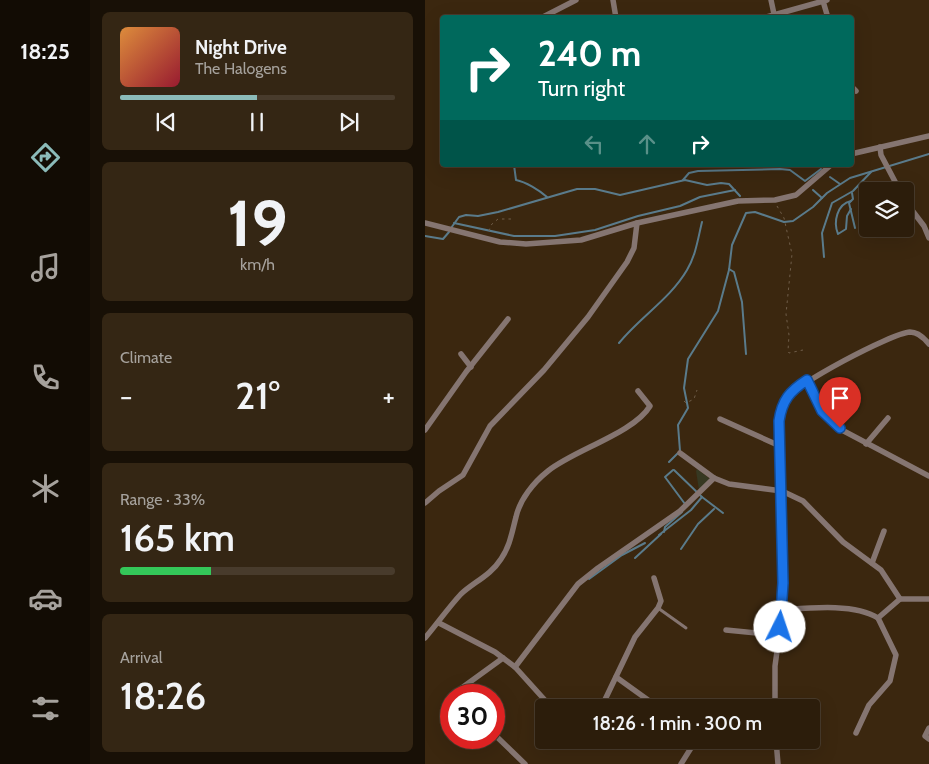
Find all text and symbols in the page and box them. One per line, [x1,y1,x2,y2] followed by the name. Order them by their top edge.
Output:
[538,32,641,75] text: 240 m
[455,35,520,100] icon: right
[195,36,287,59] text: Night Drive
[20,38,70,65] text: 18:25
[195,59,287,78] text: The Halogens
[538,75,625,102] text: Turn right
[152,108,180,136] icon: previous
[243,108,271,136] icon: pause
[335,108,363,136] icon: next
[580,130,608,158] icon: left
[633,130,661,158] icon: ahead
[686,130,714,158] icon: right
[28,140,63,175] icon: directions
[859,182,914,237] map controls
[859,182,914,237] button: layers
[227,183,288,262] text: 19
[28,250,63,285] icon: music
[240,255,275,274] text: km/h
[120,348,172,367] text: Climate
[28,360,63,395] icon: phone
[235,372,280,419] text: 21°
[819,377,861,428] pin
[120,379,132,413] text: −
[383,379,395,413] text: +
[826,384,854,412] icon: arrive
[28,471,63,506] icon: climate
[120,490,205,509] text: Range · 33%
[120,514,235,561] text: 165 km
[28,581,63,616] icon: car
[753,600,805,652] position arrow
[120,648,163,667] text: Arrival
[120,672,206,719] text: 18:26
[440,684,505,749] speed limit sign: 30
[28,691,63,726] icon: filters
[593,712,762,735] text: 18:26 · 1 min · 300 m

